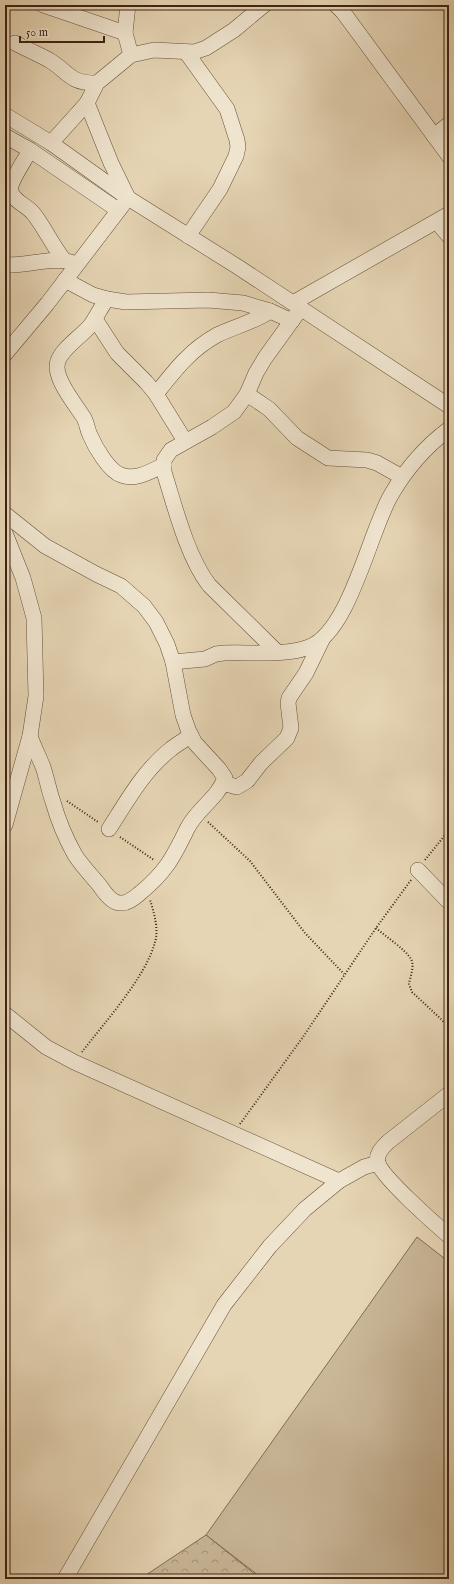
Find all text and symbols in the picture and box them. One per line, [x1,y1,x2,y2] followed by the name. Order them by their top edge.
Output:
[20,18,104,44] scale bar
[26,25,48,40] text: 50 m

